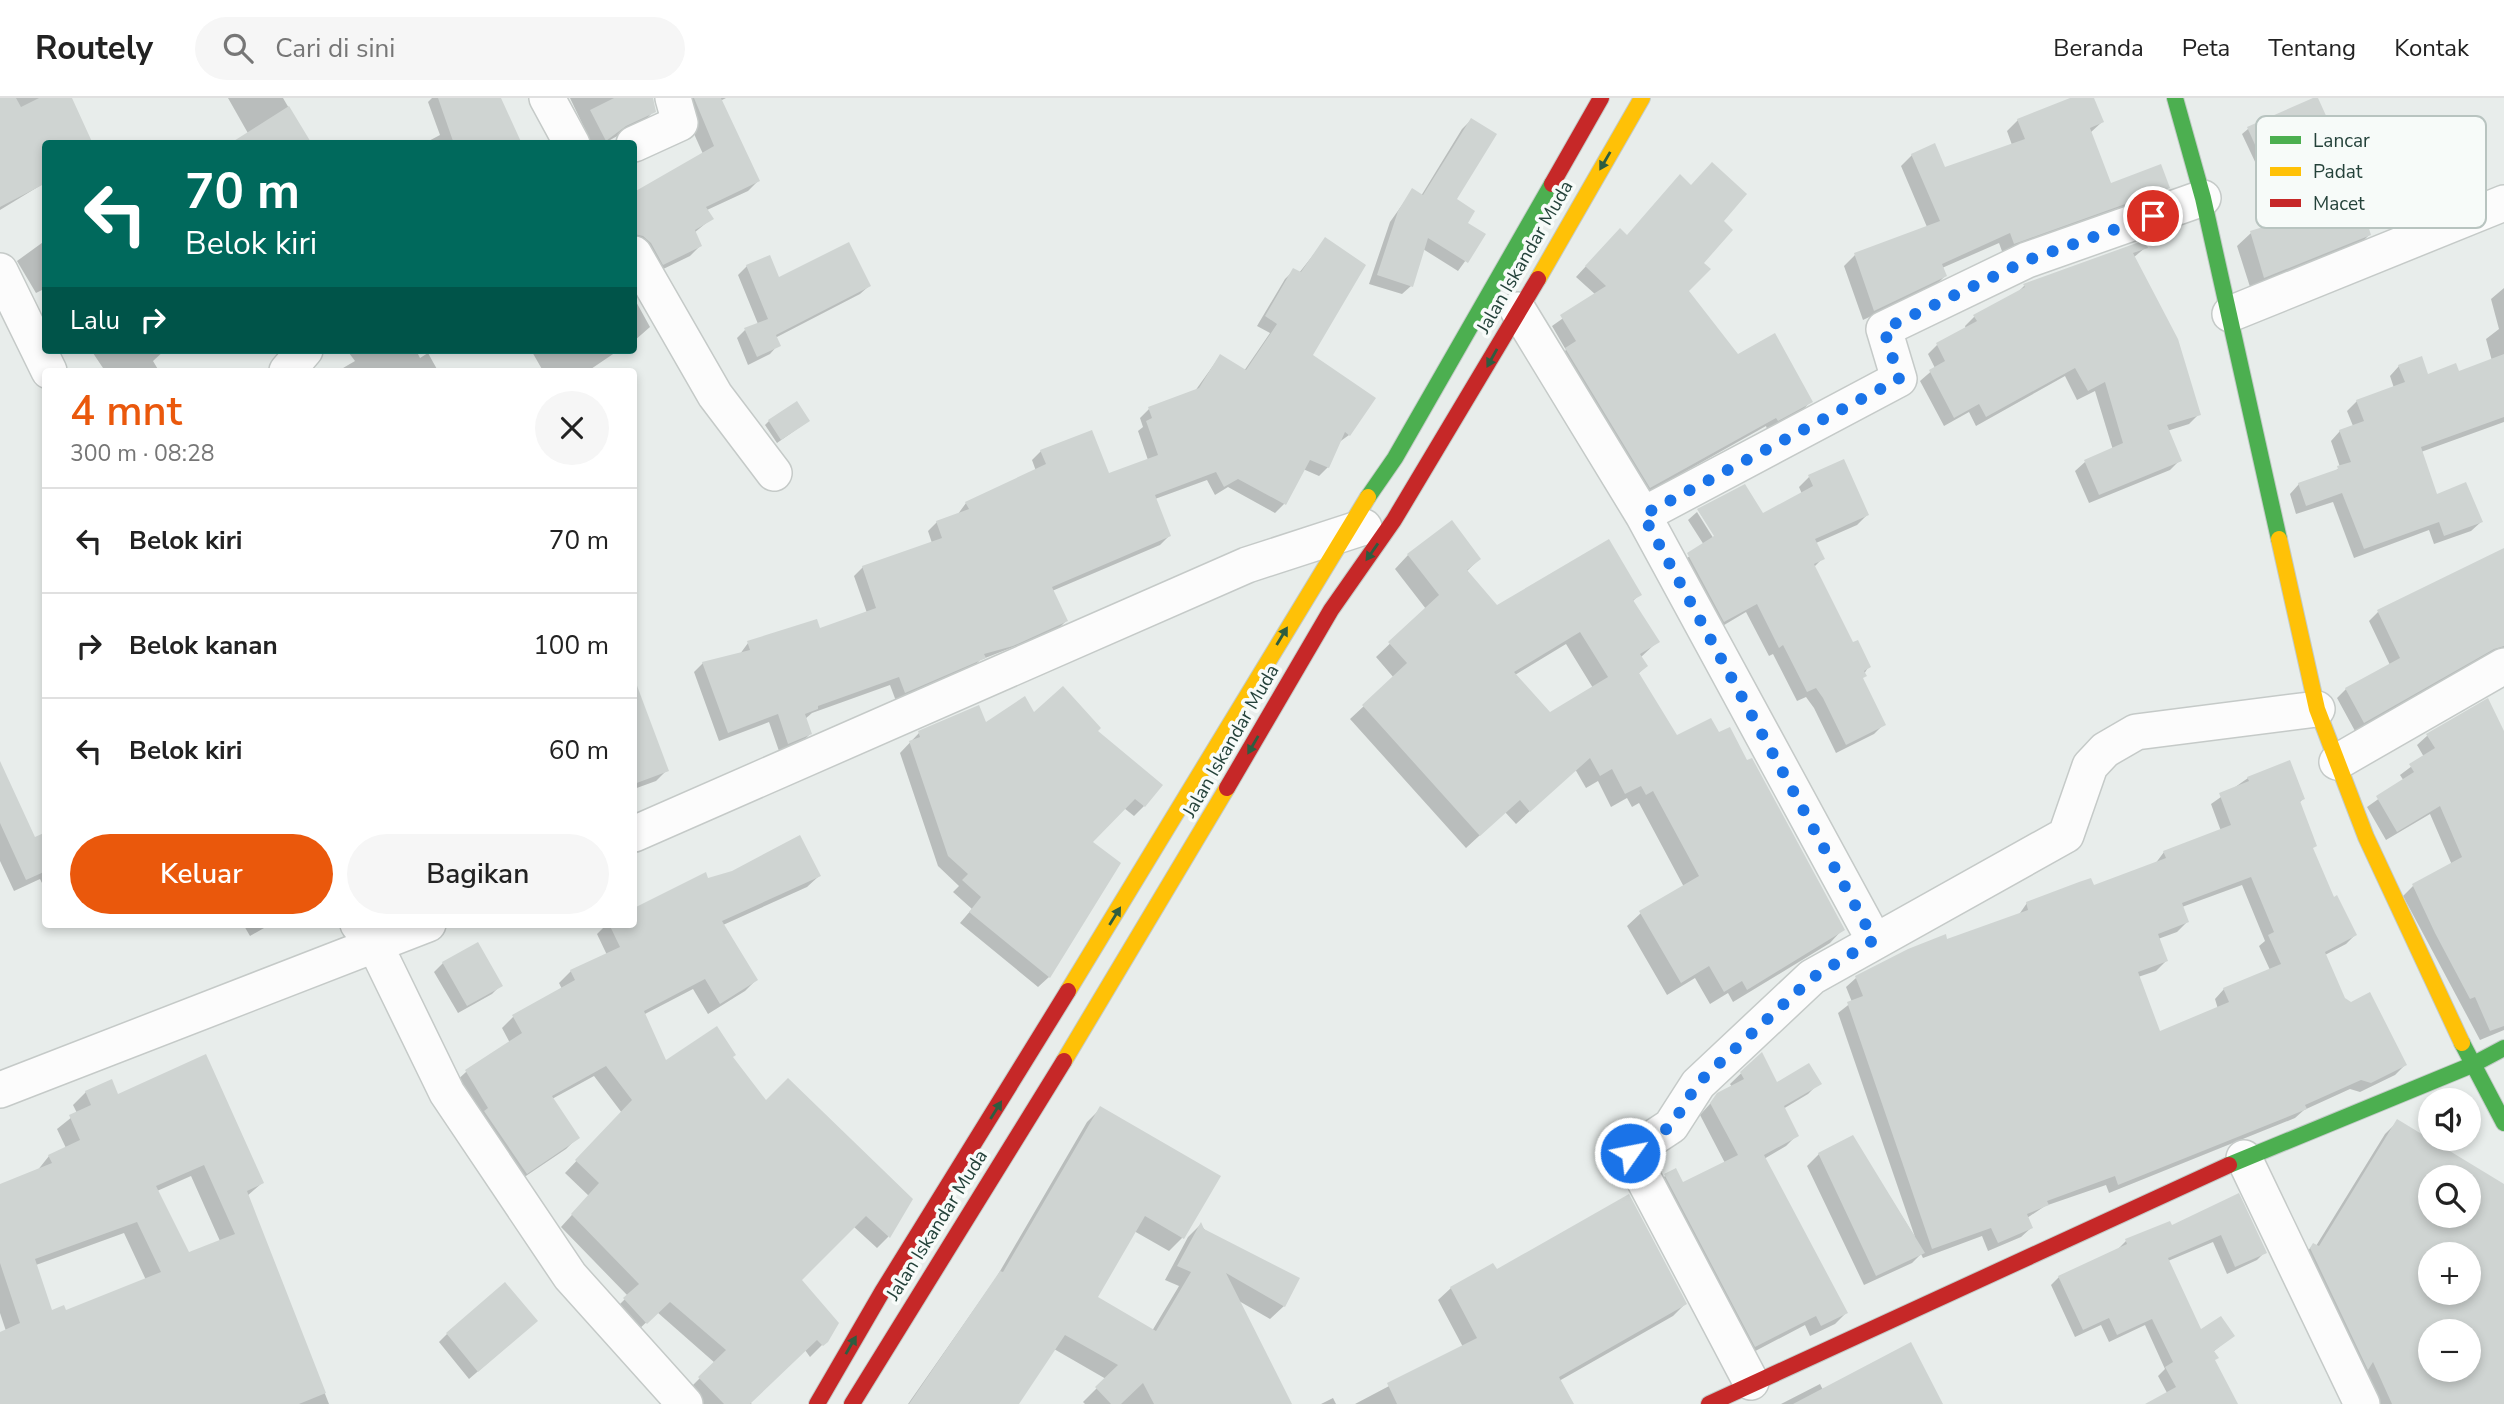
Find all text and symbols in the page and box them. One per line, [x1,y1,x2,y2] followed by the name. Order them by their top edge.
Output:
[195,17,685,80] search box
[35,26,153,71] text: Routely
[219,29,257,67] icon: search
[275,31,395,66] text: Cari di sini
[2053,32,2144,64] text: Beranda
[2182,32,2230,64] text: Peta
[2268,32,2356,64] text: Tentang
[2394,32,2469,64] text: Kontak
[2256,116,2486,228] legend
[2313,128,2370,154] text: Lancar
[1599,152,1612,171] one-way arrow
[185,158,300,225] text: 70 m
[2313,159,2363,185] text: Padat
[70,168,161,259] icon: left
[1470,176,1579,339] street label: Jalan Iskandar Muda
[2123,186,2183,246] pin
[2313,191,2365,217] text: Macet
[2134,197,2172,235] icon: arrive
[185,222,317,265] text: Belok kiri
[134,301,172,339] icon: right
[70,303,120,338] text: Lalu
[1486,348,1498,368] one-way arrow
[70,383,182,440] text: 4 mnt
[535,391,609,465] button: close
[70,438,215,469] text: 300 m · 08:28
[70,522,108,560] icon: left
[129,523,242,558] text: Belok kiri
[549,523,609,558] text: 70 m
[1365,543,1379,561] one-way arrow
[70,627,108,665] icon: right
[1276,627,1289,646] one-way arrow
[129,628,278,663] text: Belok kanan
[533,628,609,663] text: 100 m
[1176,660,1285,823] street label: Jalan Iskandar Muda
[70,732,108,770] icon: left
[129,733,242,768] text: Belok kiri
[549,733,609,768] text: 60 m
[1247,736,1260,755] one-way arrow
[70,834,333,914] button: Keluar
[347,834,609,914] button: Bagikan
[1109,906,1121,925] one-way arrow
[2418,1088,2481,1382] map controls
[2418,1088,2481,1151] button: sound
[990,1100,1003,1119] one-way arrow
[1593,1116,1667,1190] position arrow
[880,1145,994,1306] street label: Jalan Iskandar Muda
[2418,1165,2481,1228] button: search
[2418,1242,2481,1305] button: +
[2418,1319,2481,1382] button: −
[845,1335,857,1355] one-way arrow

